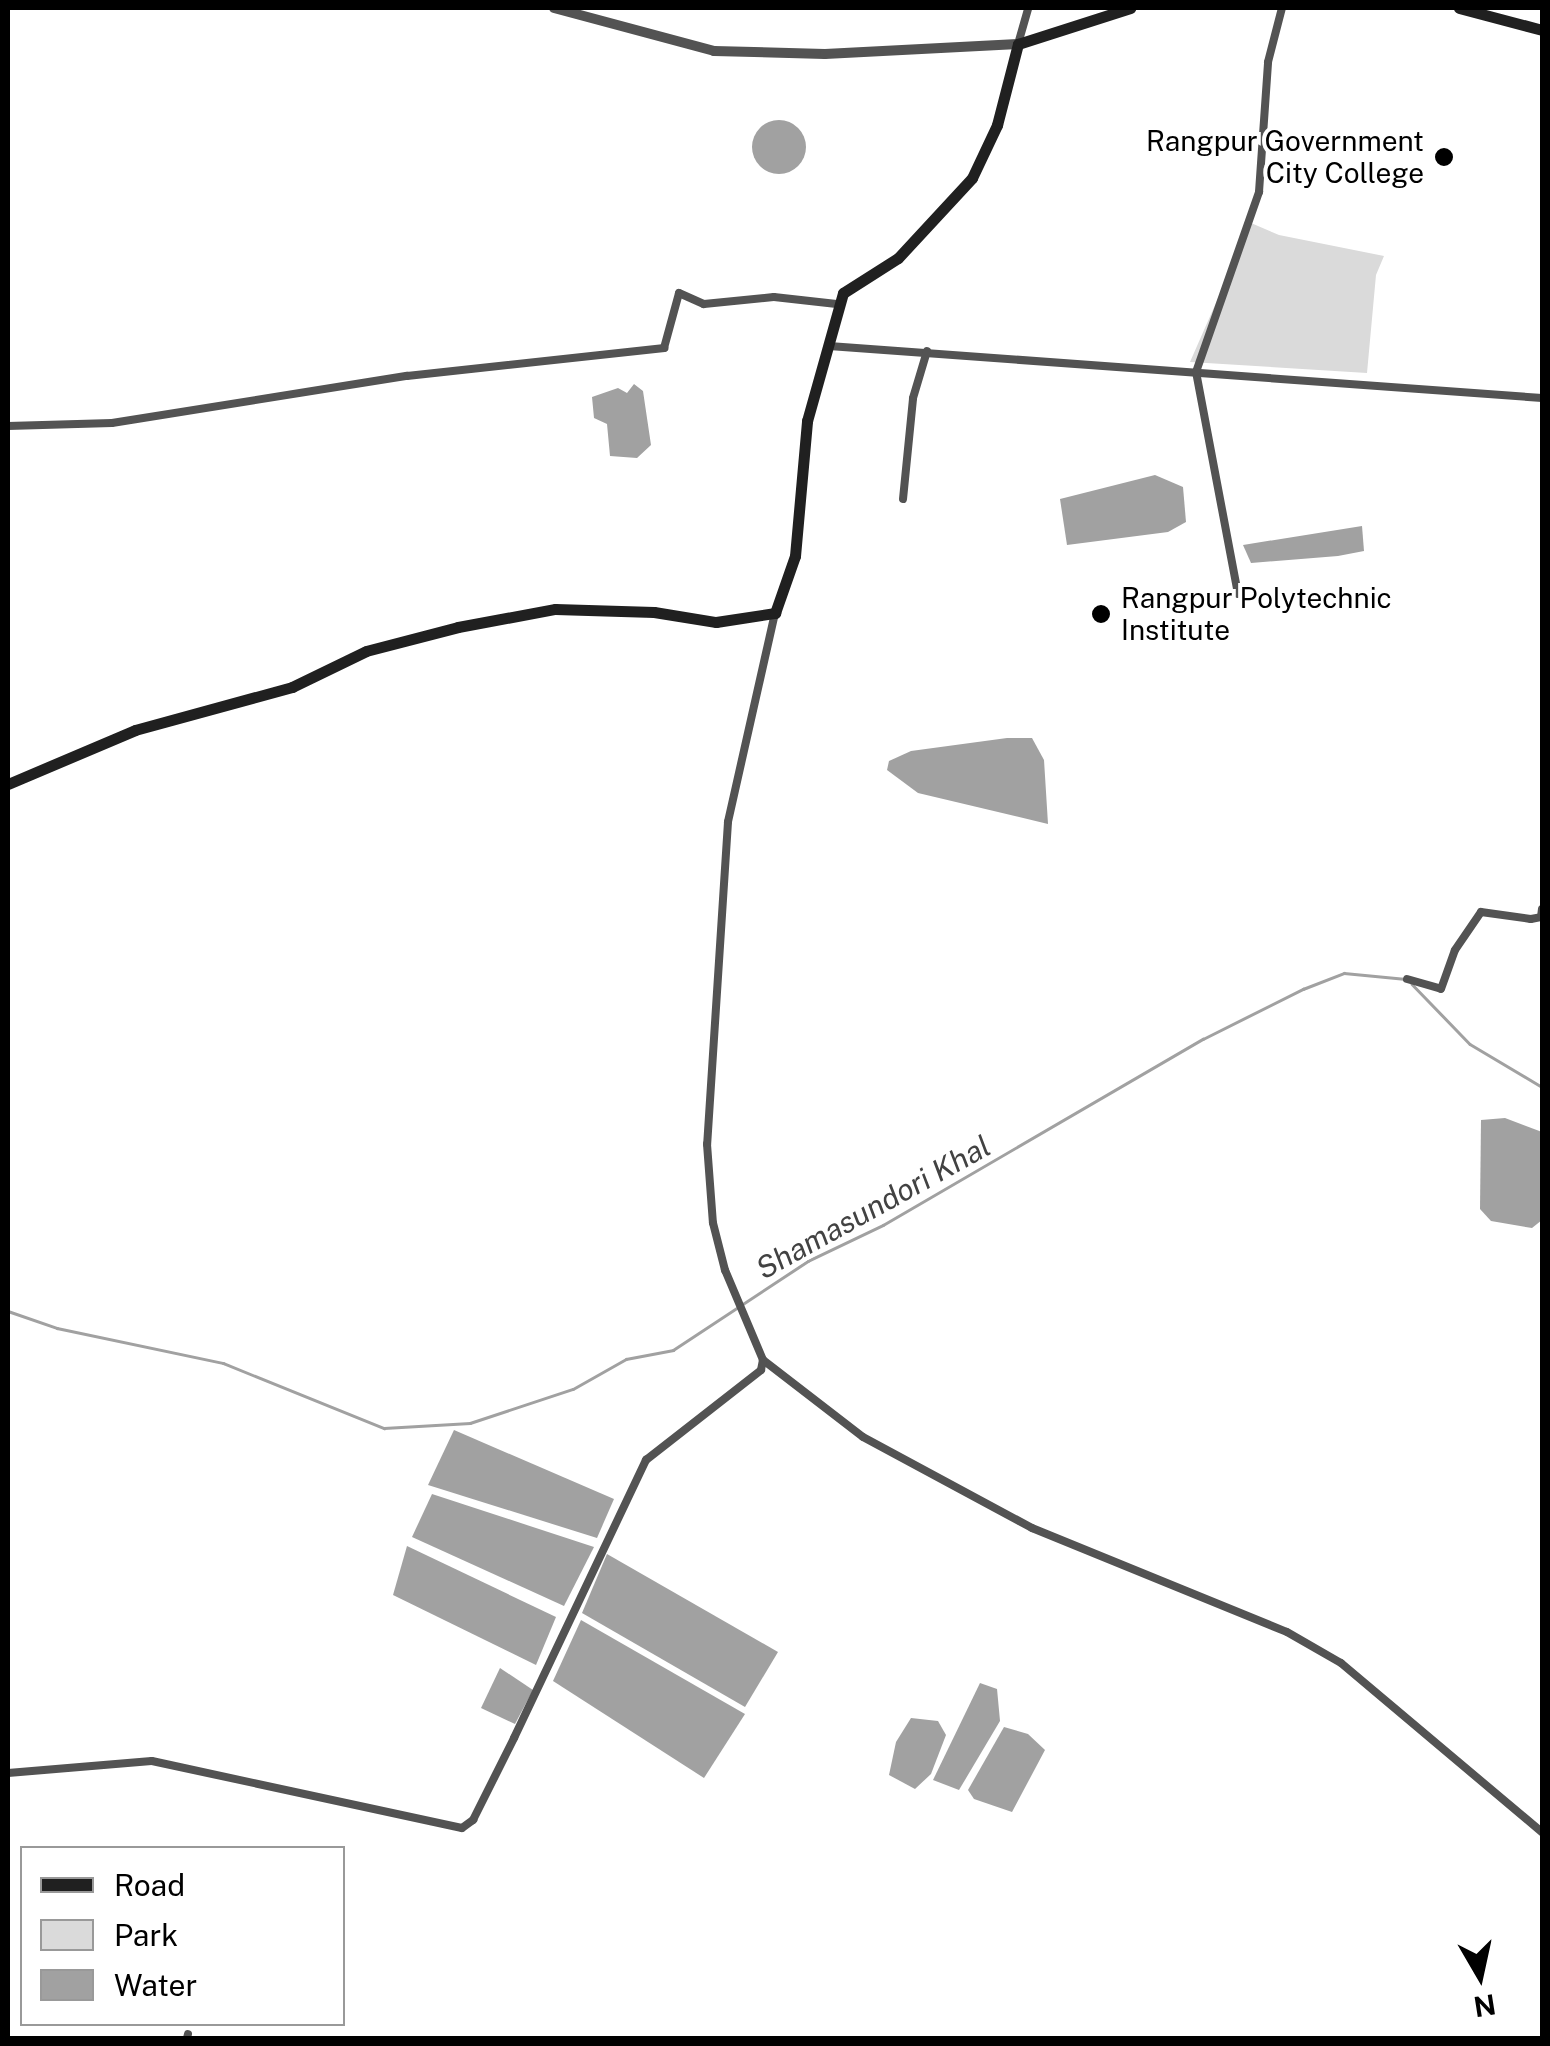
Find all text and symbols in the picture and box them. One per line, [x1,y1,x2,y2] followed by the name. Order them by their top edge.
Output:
[1146,124,1424,190] place label: Rangpur Government City College
[1433,146,1455,168] marker: Rangpur Government City College
[1121,581,1392,647] place label: Rangpur Polytechnic Institute
[1090,603,1112,625] marker: Rangpur Polytechnic Institute
[749,1128,997,1286] water label: Shamasundori Khal
[20,1846,345,2026] legend
[114,1867,185,1903] text: Road
[114,1917,178,1953] text: Park
[1430,1926,1530,2026] north arrow
[114,1967,197,2003] text: Water
[1471,1988,1498,2024] text: N

